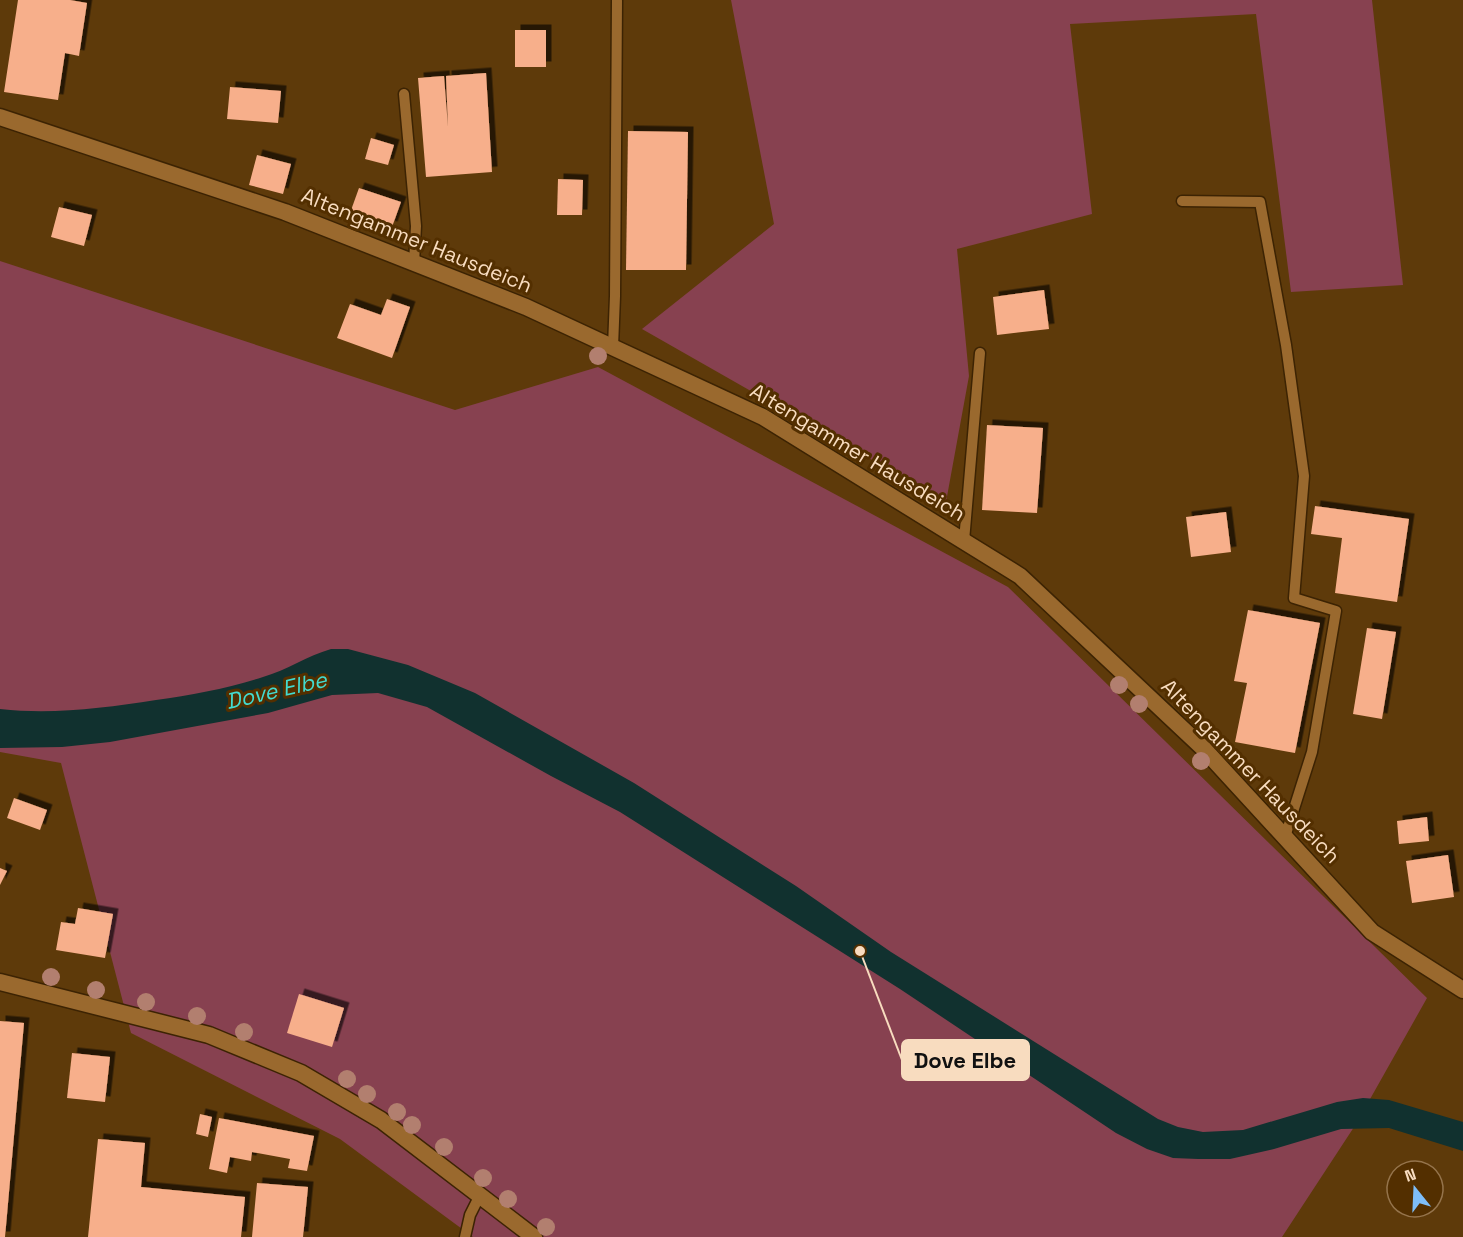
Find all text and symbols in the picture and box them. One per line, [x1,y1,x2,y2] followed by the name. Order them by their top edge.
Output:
[298,181,536,299] street label: Altengammer Hausdeich
[745,377,971,527] street label: Altengammer Hausdeich
[223,665,330,715] water label: Dove Elbe
[1156,673,1346,869] street label: Altengammer Hausdeich
[902,1040,1029,1080] callout: Dove Elbe
[914,1046,1016,1074] text: Dove Elbe
[1385,1159,1445,1219] north arrow
[1402,1164,1419,1187] text: N

